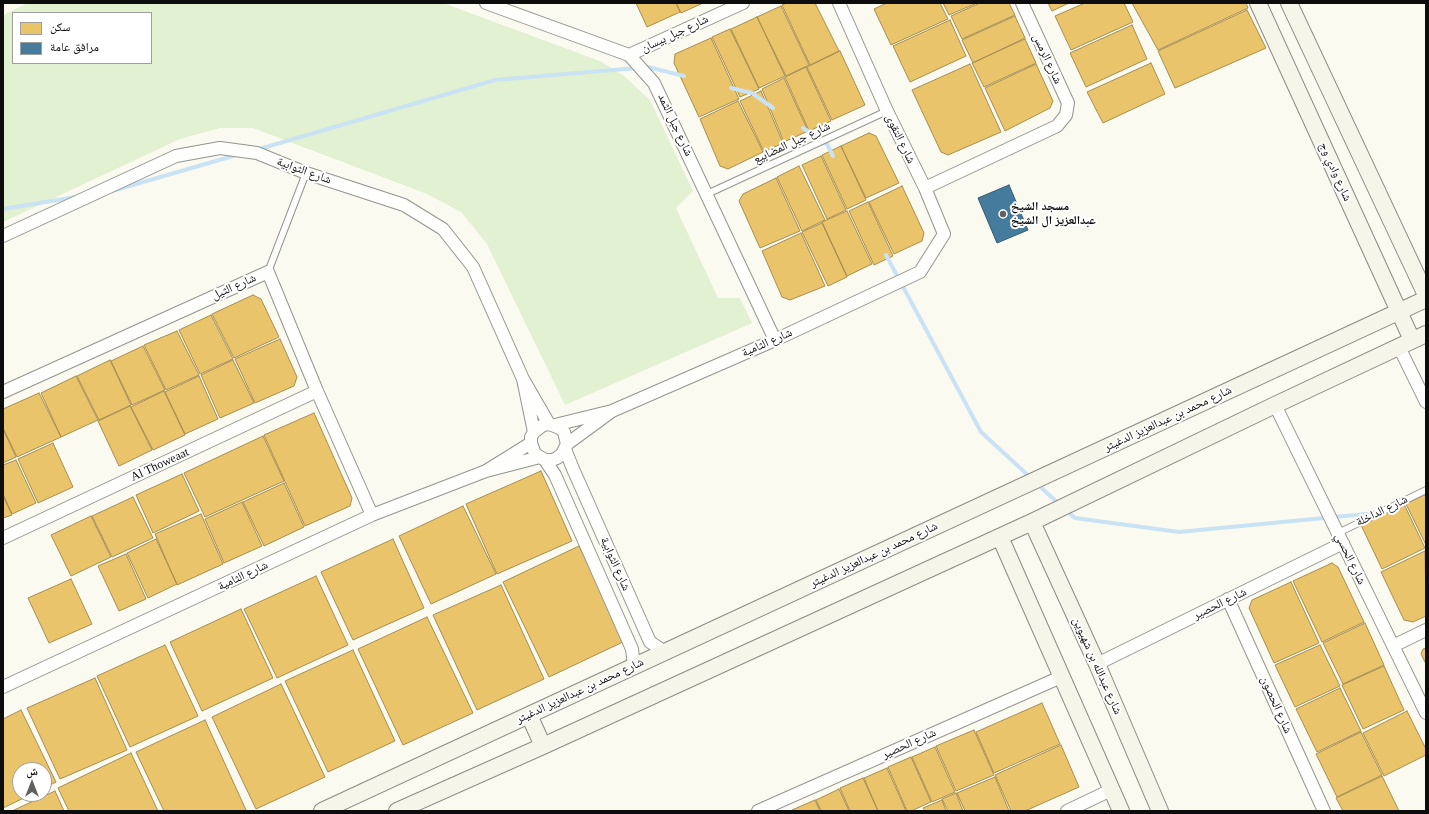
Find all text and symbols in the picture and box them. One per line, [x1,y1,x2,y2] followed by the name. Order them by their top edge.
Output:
[12,12,152,64] legend
[639,12,711,56] street label: شارع جبل بيسان
[50,20,70,34] text: سكن
[1029,32,1065,86] street label: شارع الرمس
[50,40,99,54] text: مرافق عامة
[654,91,696,159] street label: شارع جبل الثمد
[882,112,918,166] street label: شارع التقوى
[751,119,833,167] street label: شارع جبل المضابيع
[1316,140,1354,204] street label: شارع وادي وج
[275,154,333,188] street label: شارع الثوابية
[1011,200,1096,228] place label: مسجد الشيخ عبدالعزيز ال الشيخ
[998,209,1008,219] marker: مسجد الشيخ عبدالعزيز ال الشيخ
[210,271,258,303] street label: شارع الثيل
[740,325,794,361] street label: شارع الثامية
[1102,383,1234,455] street label: شارع محمد بن عبدالعزيز الدغيثر
[129,445,191,485] street label: Al Thoweaat
[1354,492,1410,530] street label: شارع الداخلة
[808,519,940,591] street label: شارع محمد بن عبدالعزيز الدغيثر
[1331,531,1369,587] street label: شارع الحسي
[597,535,633,593] street label: شارع الثوابية
[216,558,270,594] street label: شارع الثامية
[1191,585,1249,623] street label: شارع الحصير
[1069,615,1125,717] street label: شارع عبدالله بن شهيوين
[514,655,646,727] street label: شارع محمد بن عبدالعزيز الدغيثر
[1257,674,1295,736] street label: شارع الحصون
[880,726,938,762] street label: شارع الحصير
[12,762,52,802] north arrow
[26,765,38,777] text: ش

